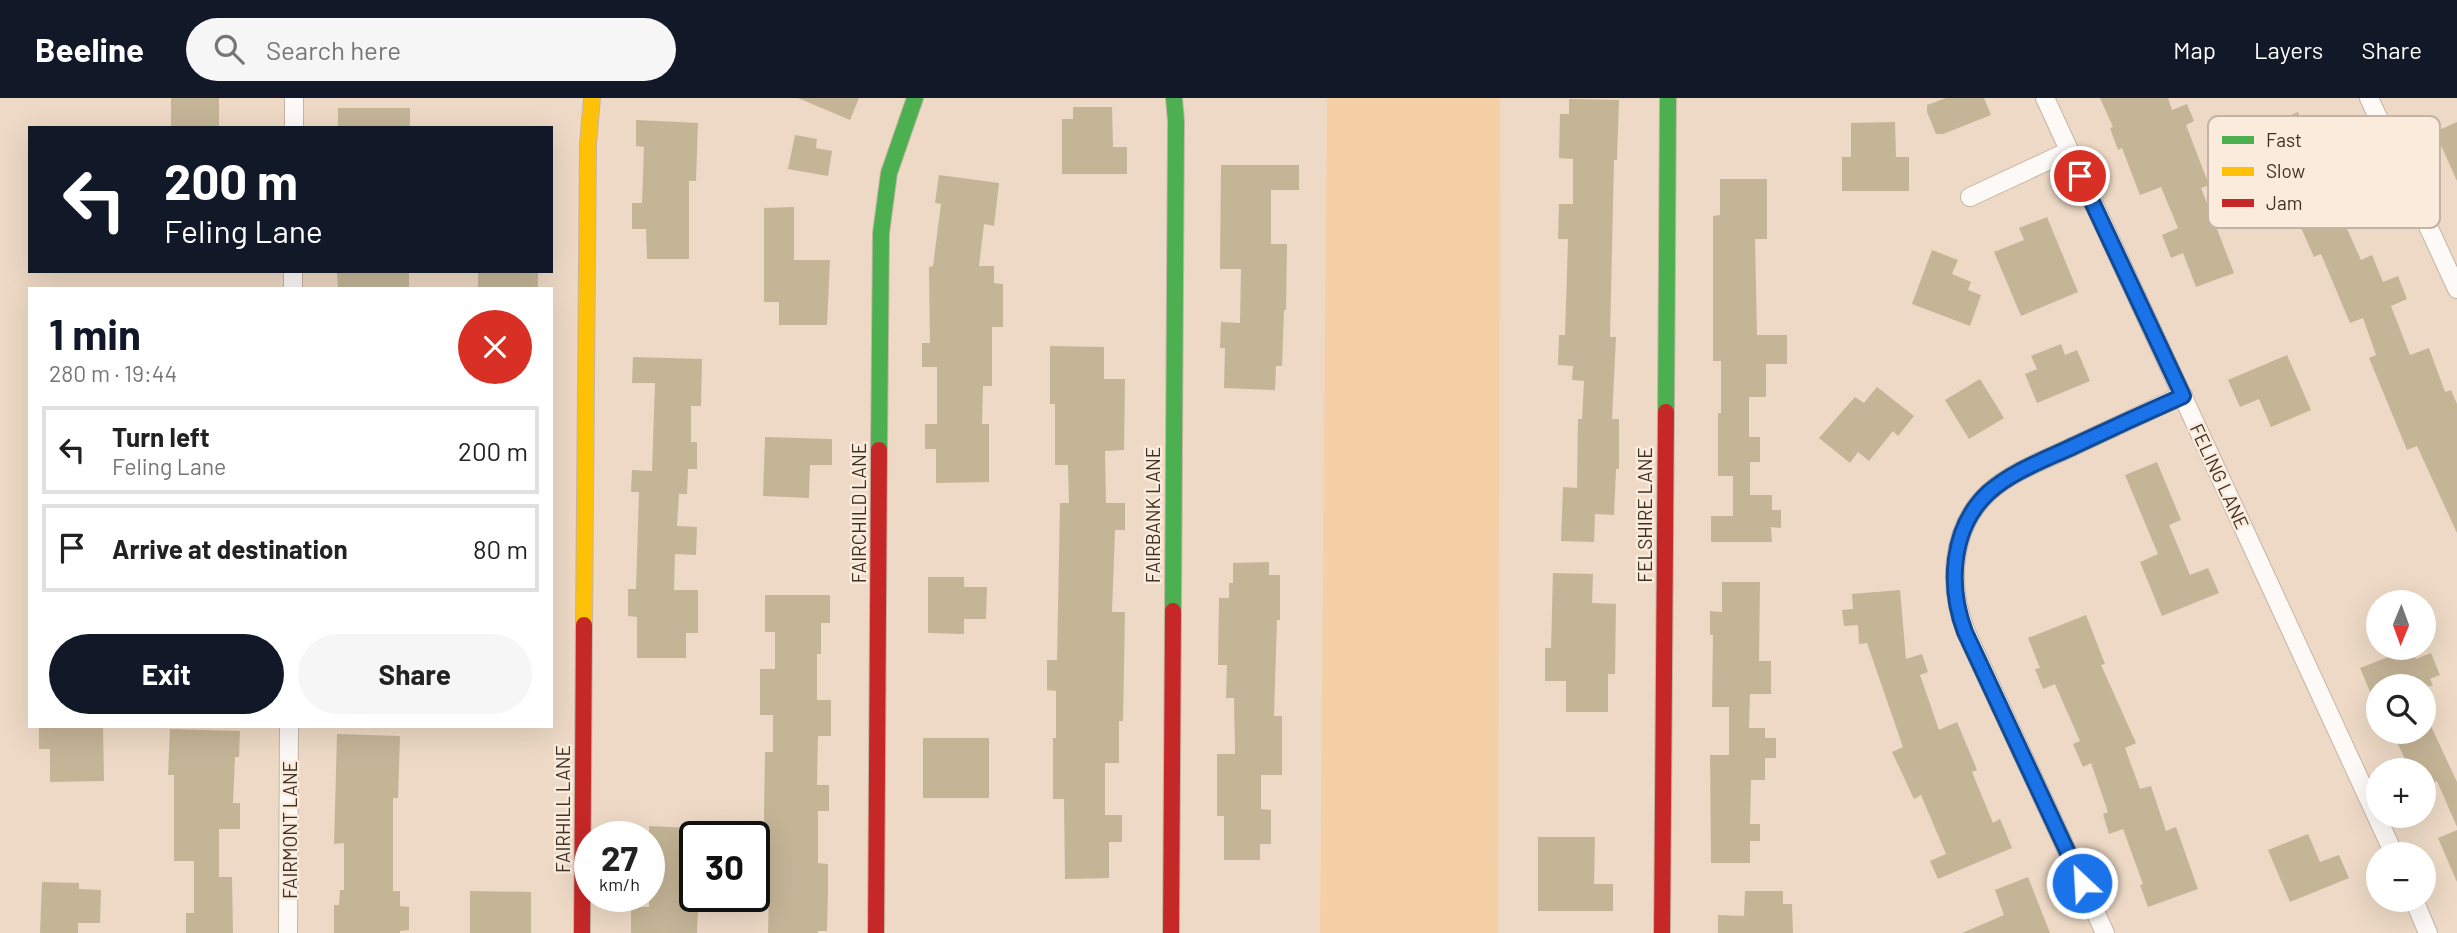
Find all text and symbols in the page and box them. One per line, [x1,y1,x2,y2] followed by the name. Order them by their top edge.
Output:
[186,18,676,81] search box
[35,29,144,69] text: Beeline
[210,30,248,68] icon: search
[266,34,401,65] text: Search here
[2173,35,2216,64] text: Map
[2254,35,2323,64] text: Layers
[2361,35,2422,64] text: Share
[2208,116,2440,228] legend
[2266,128,2302,151] text: Fast
[2050,146,2110,206] pin
[164,151,298,210] text: 200 m
[49,154,140,245] icon: left
[2061,157,2099,195] icon: arrive
[2266,159,2305,182] text: Slow
[2266,191,2302,214] text: Jam
[164,211,323,249] text: Feling Lane
[49,308,141,358] text: 1 min
[458,310,532,384] button: close
[49,359,177,387] text: 280 m · 19:44
[2186,420,2254,532] street label: FELING LANE
[112,421,210,452] text: Turn left
[53,431,91,469] icon: left
[458,435,528,466] text: 200 m
[847,443,870,583] street label: FAIRCHILD LANE
[1141,447,1164,583] street label: FAIRBANK LANE
[1633,447,1656,583] street label: FELSHIRE LANE
[112,452,226,480] text: Feling Lane
[53,529,91,567] icon: arrive
[112,533,348,564] text: Arrive at destination
[473,533,528,564] text: 80 m
[2366,590,2436,660] north arrow
[2366,590,2436,912] map controls
[49,634,284,714] button: Exit
[298,634,532,714] button: Share
[2366,674,2436,744] button: search
[551,745,574,873] street label: FAIRHILL LANE
[2366,758,2436,828] button: +
[278,761,301,899] street label: FAIRMONT LANE
[679,821,770,912] speed limit sign: 30
[601,836,638,878] text: 27
[2366,842,2436,912] button: −
[2045,846,2119,920] position arrow
[599,873,640,895] text: km/h

